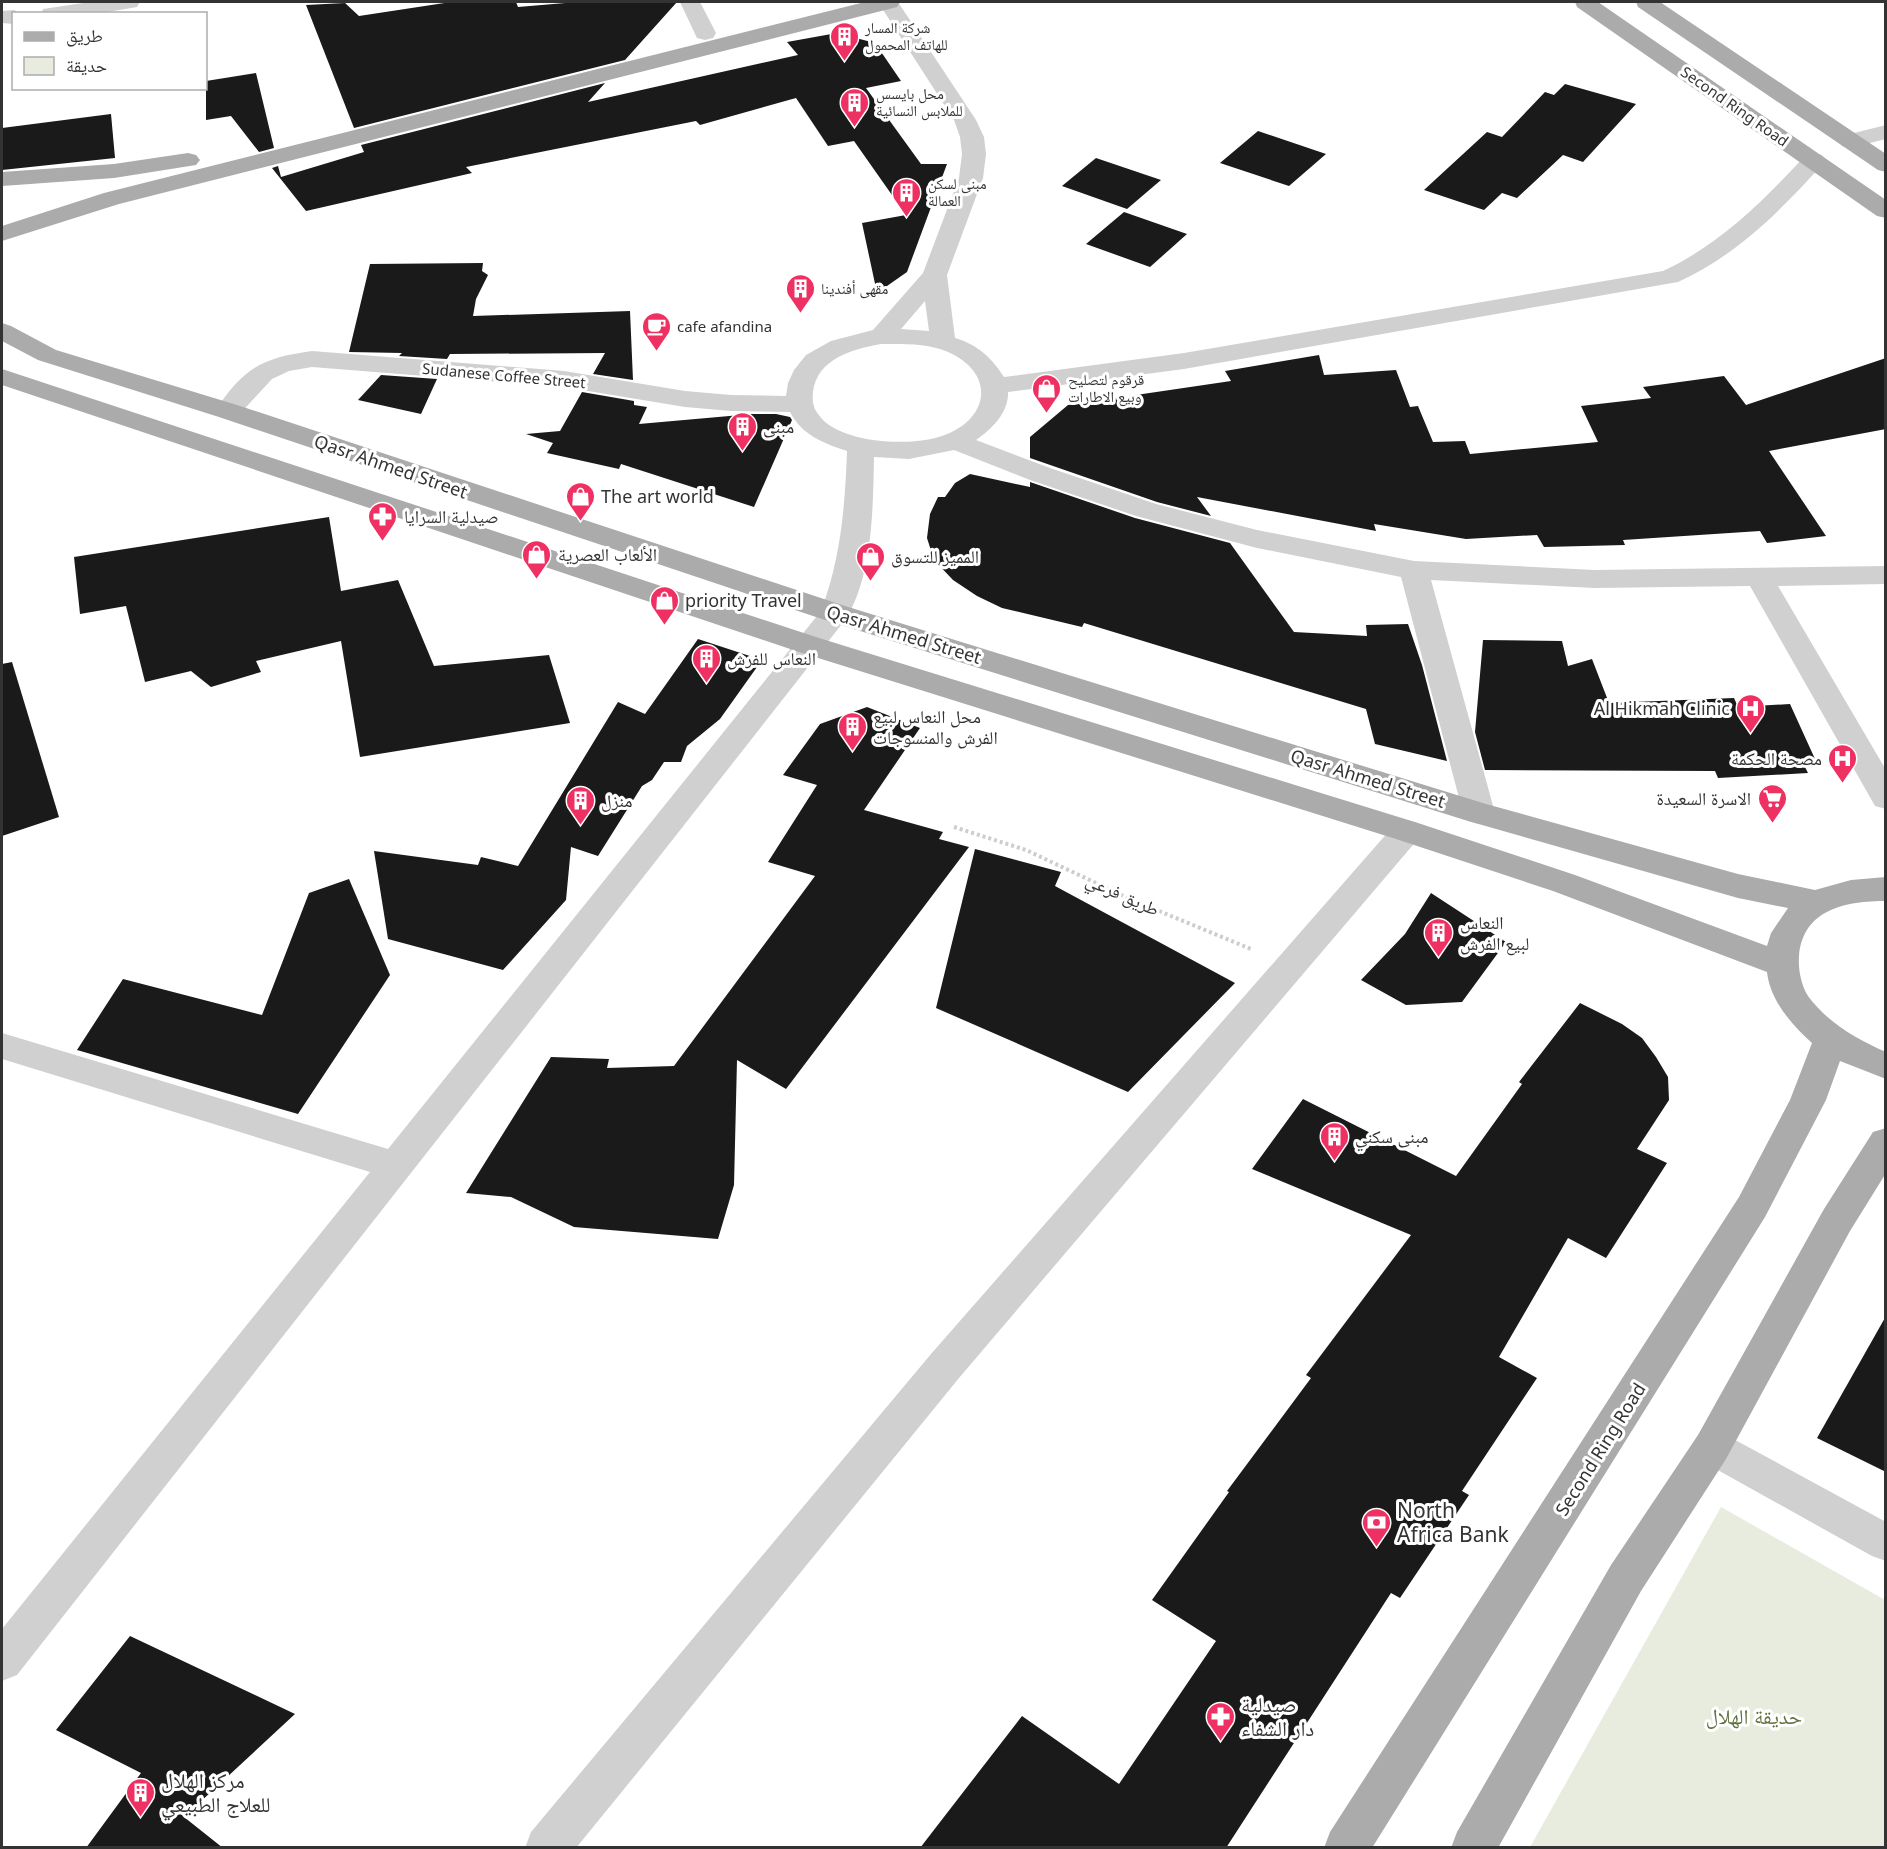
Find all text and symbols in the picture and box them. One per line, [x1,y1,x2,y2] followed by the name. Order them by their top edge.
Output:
[12,12,207,90] legend
[864,17,948,55] place label: شركة المسار للهاتف المحمول
[828,20,860,62] building icon: شركة المسار للهاتف المحمول
[66,23,103,47] text: طريق
[66,53,107,77] text: حديقة
[1677,61,1793,151] street label: Second Ring Road
[876,83,963,121] place label: محل بايسس للملابس النسائية
[839,86,871,128] building icon: محل بايسس للملابس النسائية
[928,173,987,210] place label: مبنى لسكن العمالة
[891,176,923,218] building icon: مبنى لسكن العمالة
[784,272,816,314] building icon: مقهى أفندينا
[821,278,888,299] place label: مقهى أفندينا
[640,310,672,352] cafe icon: cafe afandina
[677,316,772,336] place label: cafe afandina
[421,358,587,392] street label: Sudanese Coffee Street
[1068,369,1144,407] place label: قرقوم لتصليح وبيع الاطارات
[1031,372,1063,414] shop icon: قرقوم لتصليح وبيع الاطارات
[726,410,758,452] building icon: مبنى
[763,414,794,438] place label: مبنى
[311,429,471,504] street label: Qasr Ahmed Street
[564,480,596,522] shop icon: The art world
[601,484,714,508] place label: The art world
[367,500,399,542] pharmacy icon: صيدلية السرايا
[404,504,499,528] place label: صيدلية السرايا
[521,538,553,580] shop icon: الألعاب العصرية
[854,540,886,582] shop icon: المميز للتسوق
[558,542,657,566] place label: الألعاب العصرية
[891,544,979,568] place label: المميز للتسوق
[648,584,680,626] shop icon: priority Travel
[685,588,802,612] place label: priority Travel
[824,599,985,669] street label: Qasr Ahmed Street
[690,642,722,684] building icon: النعاس للفرش
[727,646,816,670] place label: النعاس للفرش
[1735,692,1767,734] hospital icon: Al Hikmah Clinic
[1594,696,1730,720] place label: Al Hikmah Clinic
[873,704,998,749] place label: محل النعاس لبيع الفرش والمنسوجات
[836,710,868,752] building icon: محل النعاس لبيع الفرش والمنسوجات
[1827,742,1859,784] hospital icon: مصحة الحكمة
[1288,743,1449,813] street label: Qasr Ahmed Street
[1731,746,1822,770] place label: مصحة الحكمة
[1756,782,1788,824] supermarket icon: الاسرة السعيدة
[564,784,596,826] building icon: منزل
[1656,786,1751,810] place label: الاسرة السعيدة
[601,788,632,812] place label: منزل
[1081,867,1163,924] street label: طريق فرعي
[1460,910,1529,956] place label: النعاس لبيع الفرش
[1423,916,1455,958] building icon: النعاس لبيع الفرش
[1318,1120,1350,1162] building icon: مبنى سكني
[1355,1124,1429,1152] place label: مبنى سكني
[1549,1378,1651,1520] street label: Second Ring Road
[1397,1496,1509,1548] place label: North Africa Bank
[1360,1506,1392,1548] bank icon: North Africa Bank
[1241,1690,1314,1742] place label: صيدلية دار الشفاء
[1204,1700,1236,1742] pharmacy icon: صيدلية دار الشفاء
[1706,1702,1802,1730] park label: حديقة الهلال
[161,1766,270,1821] place label: مركز الهلال للعلاج الطبيعي
[124,1776,156,1818] building icon: مركز الهلال للعلاج الطبيعي

